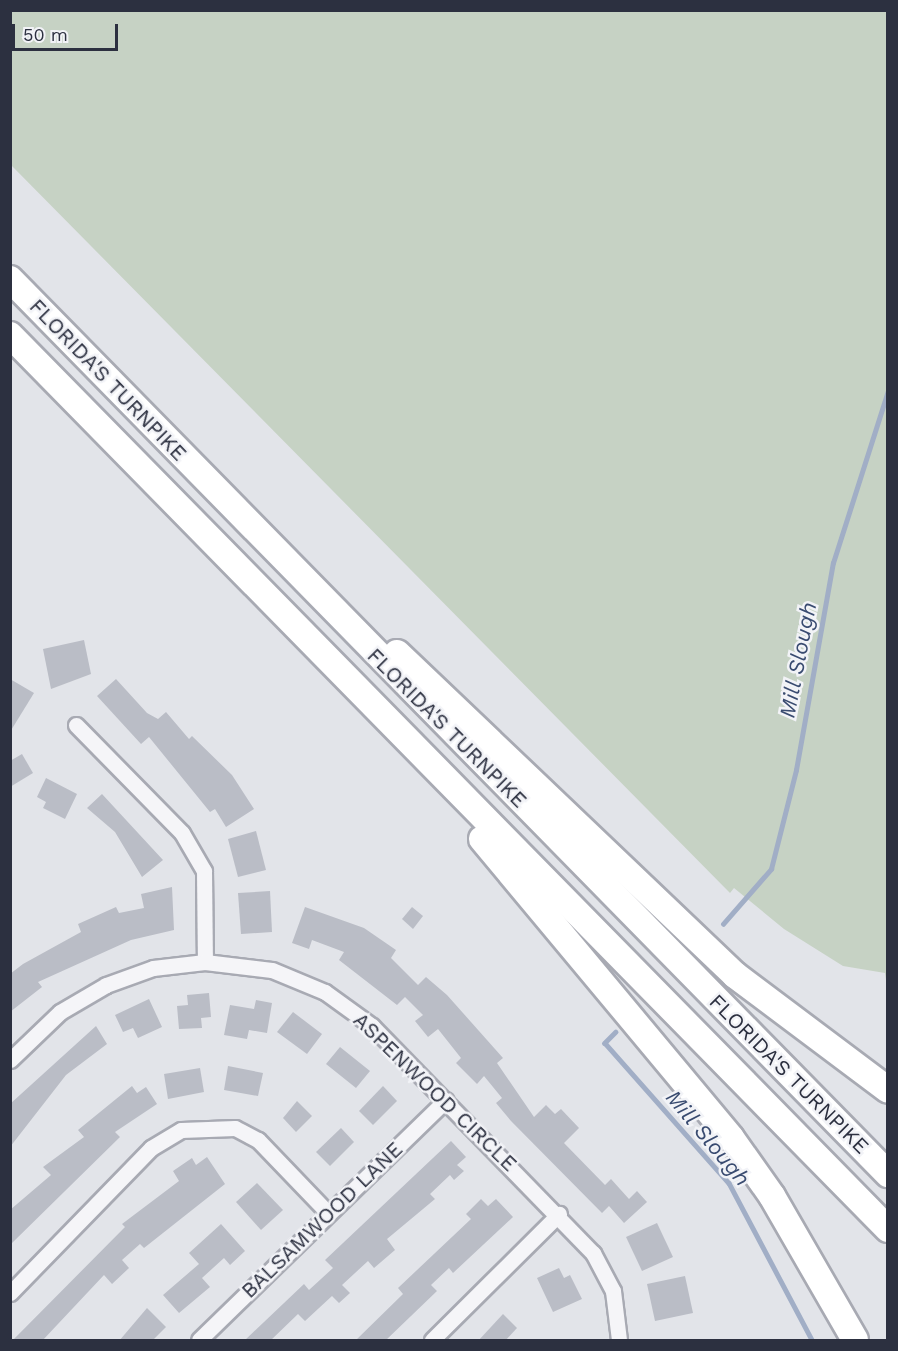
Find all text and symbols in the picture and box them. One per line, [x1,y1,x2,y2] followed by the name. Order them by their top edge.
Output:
[15,12,122,50] scale bar
[23,24,68,45] text: 50 m
[24,294,192,466] street label: FLORIDA'S TURNPIKE
[774,599,822,721] water label: Mill Slough
[362,643,532,813] street label: FLORIDA'S TURNPIKE
[704,989,874,1159] street label: FLORIDA'S TURNPIKE
[348,1007,522,1177] street label: ASPENWOOD CIRCLE
[660,1084,756,1192] water label: Mill Slough
[236,1137,408,1303] street label: BALSAMWOOD LANE

